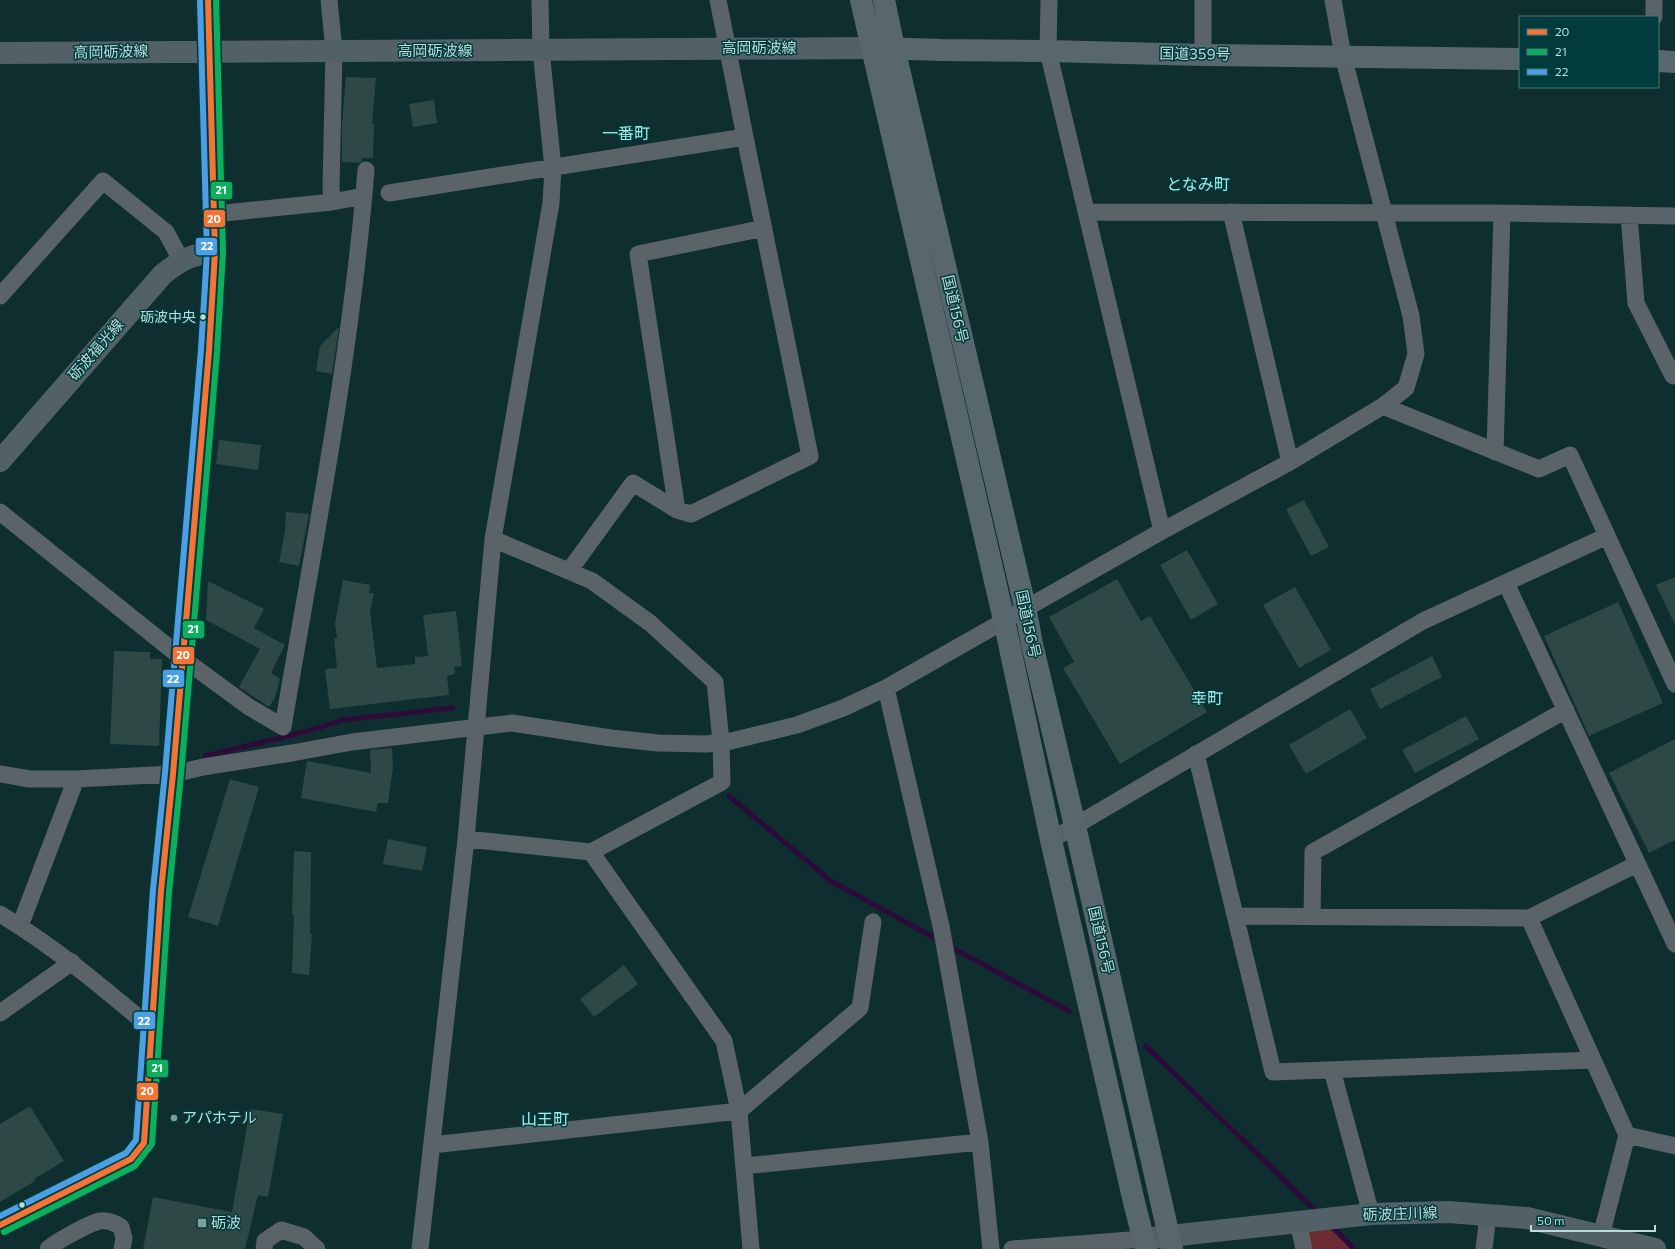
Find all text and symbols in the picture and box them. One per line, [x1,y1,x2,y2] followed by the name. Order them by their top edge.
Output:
[1519,16,1659,88] legend
[1555,24,1570,38] text: 20
[721,38,797,56] street label: 高岡砺波線
[73,41,149,61] street label: 高岡砺波線
[397,41,473,59] street label: 高岡砺波線
[1159,43,1231,63] street label: 国道359号
[1555,44,1567,58] text: 21
[1555,64,1569,78] text: 22
[602,123,650,142] district label: 一番町
[1166,174,1230,193] district label: となみ町
[210,181,233,200] line badge: 21
[215,183,227,196] text: 21
[203,209,226,228] line badge: 20
[207,212,221,225] text: 20
[195,237,218,256] line badge: 22
[201,239,213,252] text: 22
[939,273,973,344] street label: 国道156号
[140,308,196,325] place label: 砺波中央
[198,312,208,322] marker: 砺波中央
[64,315,127,384] street label: 砺波福光線
[1013,588,1045,659] street label: 国道156号
[182,620,205,639] line badge: 21
[187,622,199,635] text: 21
[172,646,195,665] line badge: 20
[176,648,190,661] text: 20
[162,669,185,688] line badge: 22
[167,672,179,685] text: 22
[1191,688,1223,707] district label: 幸町
[1085,904,1119,975] street label: 国道156号
[133,1011,156,1030] line badge: 22
[138,1014,150,1027] text: 22
[146,1059,169,1078] line badge: 21
[151,1061,163,1074] text: 21
[136,1082,159,1101] line badge: 20
[140,1084,154,1097] text: 20
[182,1108,257,1126] place label: アパホテル
[521,1109,569,1128] district label: 山王町
[169,1113,179,1123] marker: アパホテル
[17,1200,27,1210] unlabelled marker
[1362,1203,1438,1223] street label: 砺波庄川線
[1531,1207,1655,1233] scale bar
[211,1213,241,1231] place label: 砺波
[1537,1213,1565,1227] text: 50 m
[196,1217,208,1229] marker: 砺波

